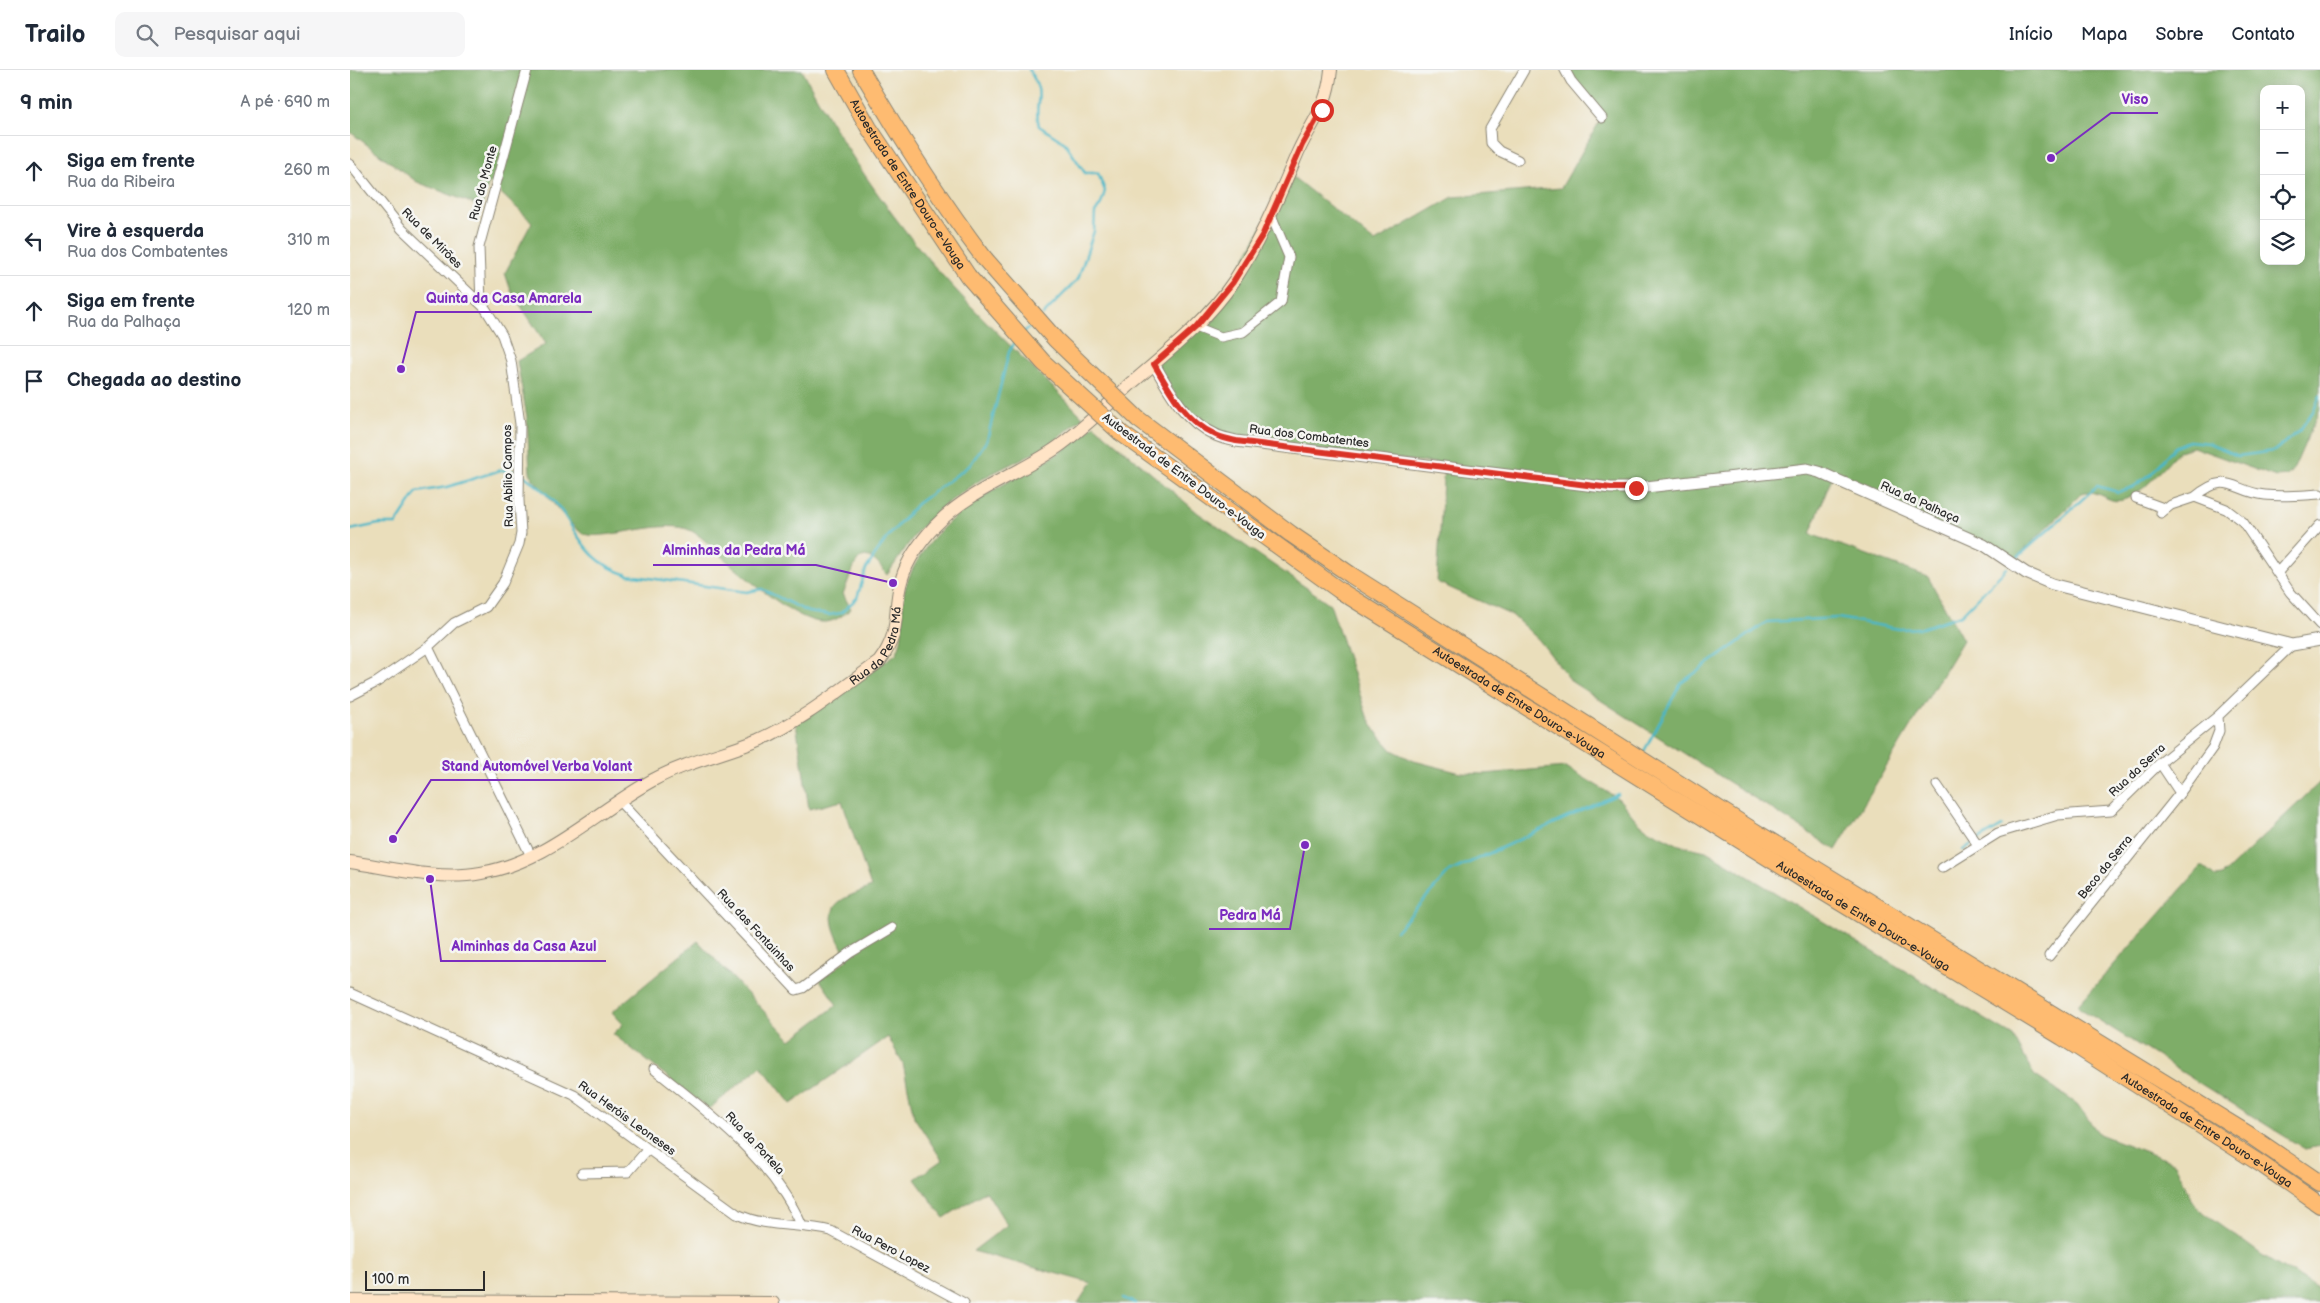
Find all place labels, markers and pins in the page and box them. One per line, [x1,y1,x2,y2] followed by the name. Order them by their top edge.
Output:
[2111,84,2158,113] callout: Viso
[416,283,592,312] callout: Quinta da Casa Amarela
[653,536,816,565] callout: Alminhas da Pedra Má
[431,751,642,780] callout: Stand Automóvel Verba Volant
[1209,900,1290,929] callout: Pedra Má
[441,932,606,961] callout: Alminhas da Casa Azul

